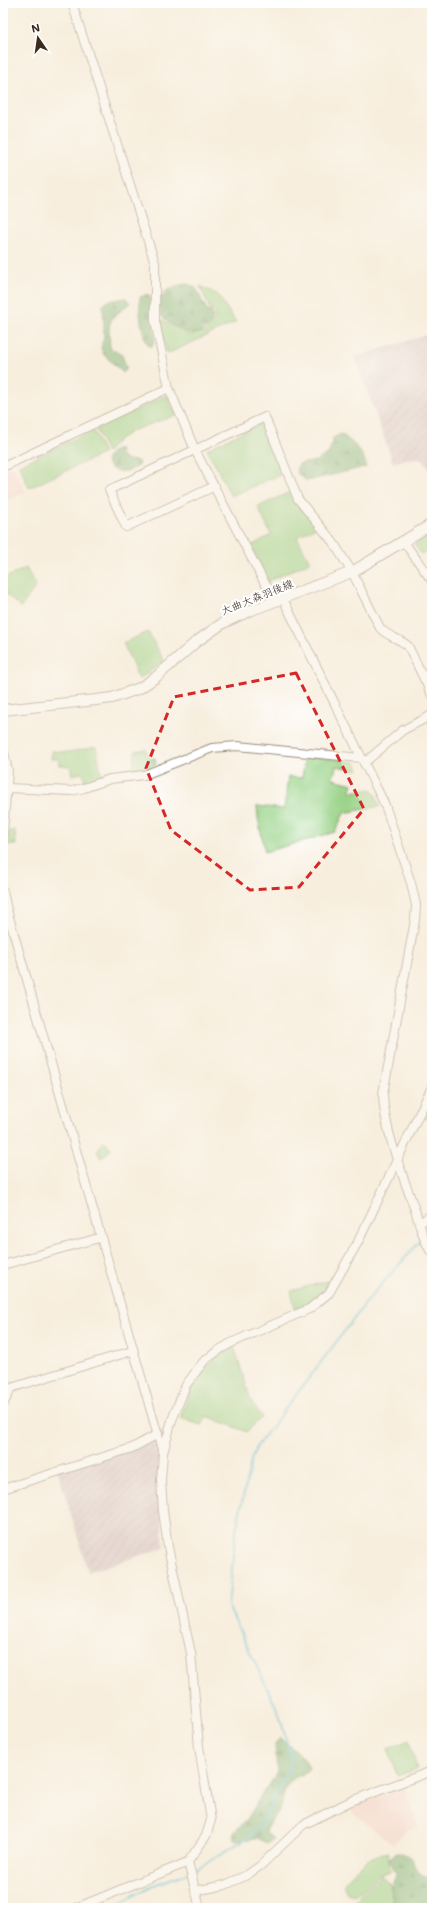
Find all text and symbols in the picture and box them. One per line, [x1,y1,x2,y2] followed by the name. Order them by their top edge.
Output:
[18,18,58,58] north arrow
[30,20,41,36] text: N
[218,575,295,618] street label: 大曲大森羽後線

